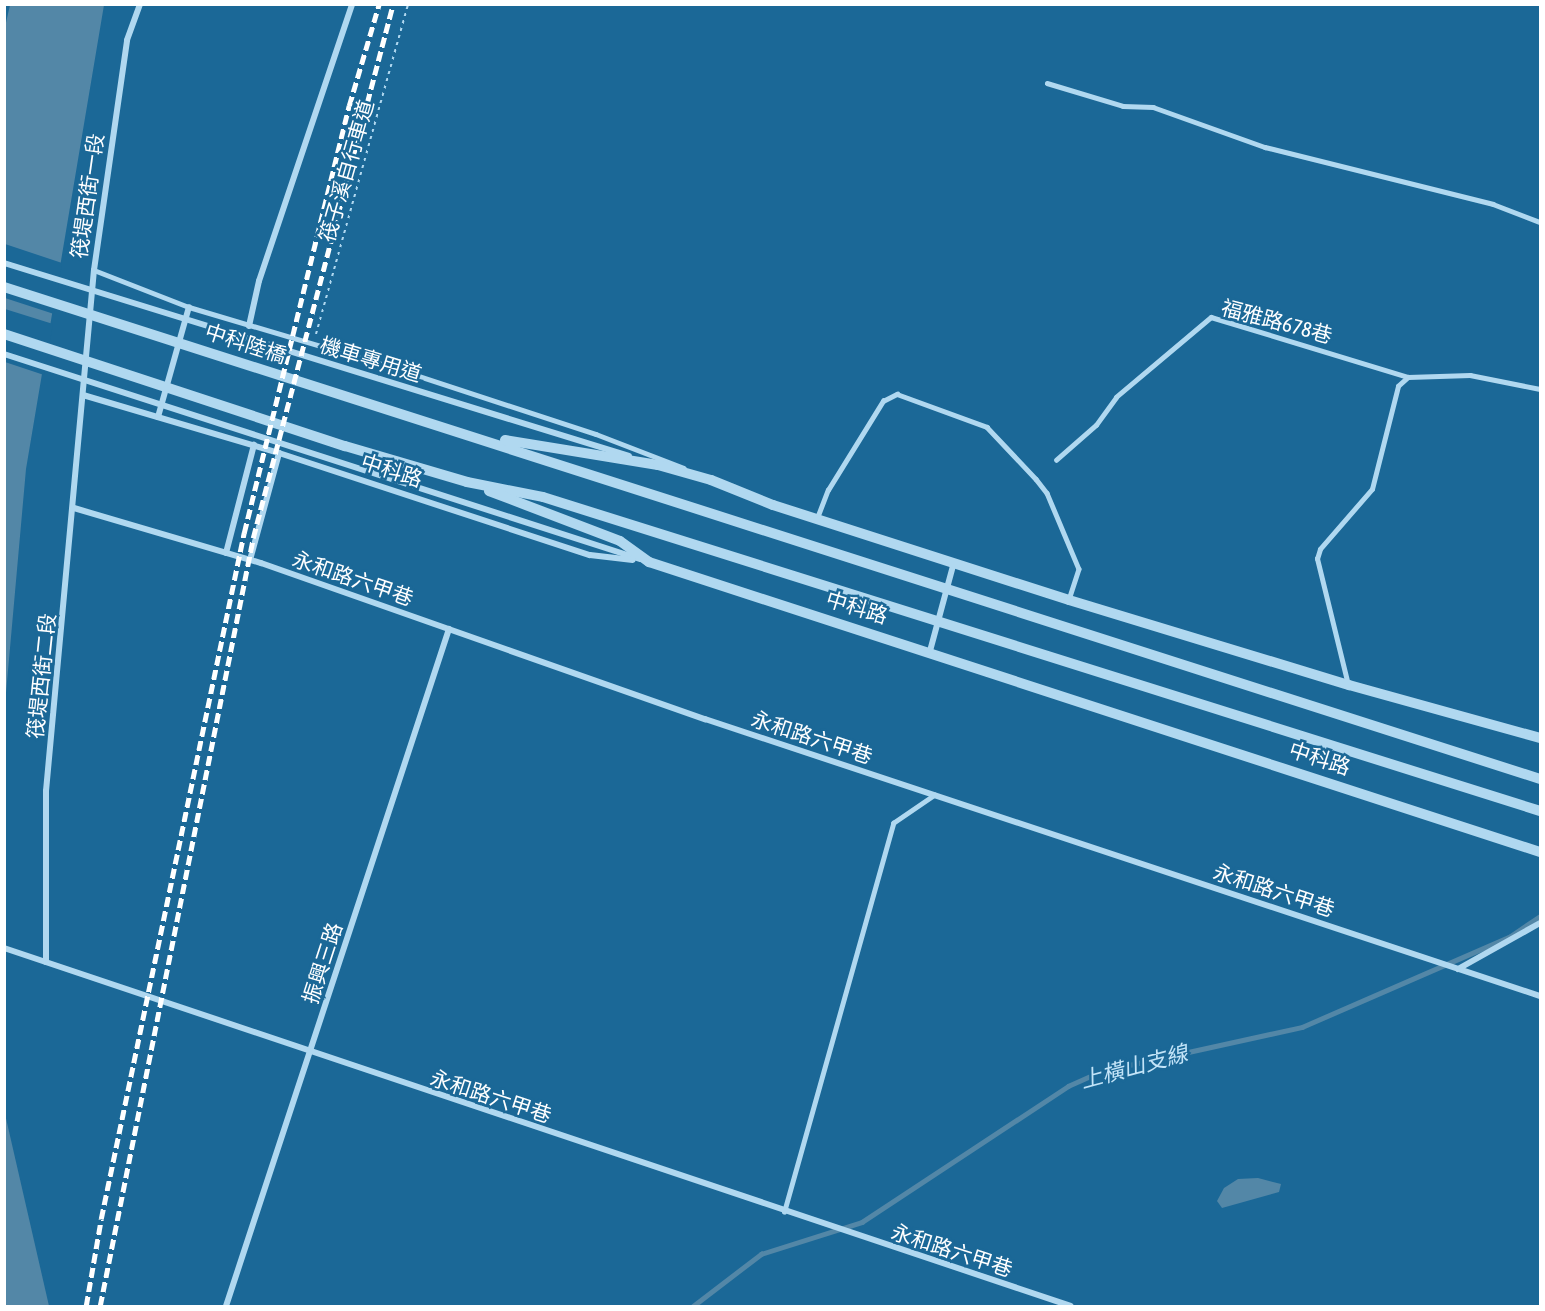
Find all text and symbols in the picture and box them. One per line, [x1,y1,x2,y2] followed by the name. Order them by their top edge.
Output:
[314,97,378,245] street label: 筏子溪自行車道
[66,132,108,260] street label: 筏堤西街一段
[1219,294,1335,348] street label: 福雅路678巷
[202,318,290,368] street label: 中科陸橋
[317,332,425,386] street label: 機車專用道
[358,448,426,492] street label: 中科路
[289,546,417,610] street label: 永和路六甲巷
[823,586,891,628] street label: 中科路
[22,612,60,740] street label: 筏堤西街二段
[748,706,876,768] street label: 永和路六甲巷
[1286,736,1354,780] street label: 中科路
[1210,859,1338,921] street label: 永和路六甲巷
[297,919,347,1007] street label: 振興三路
[1077,1040,1191,1094] water label: 上橫山支線
[427,1065,555,1127] street label: 永和路六甲巷
[888,1219,1016,1281] street label: 永和路六甲巷

